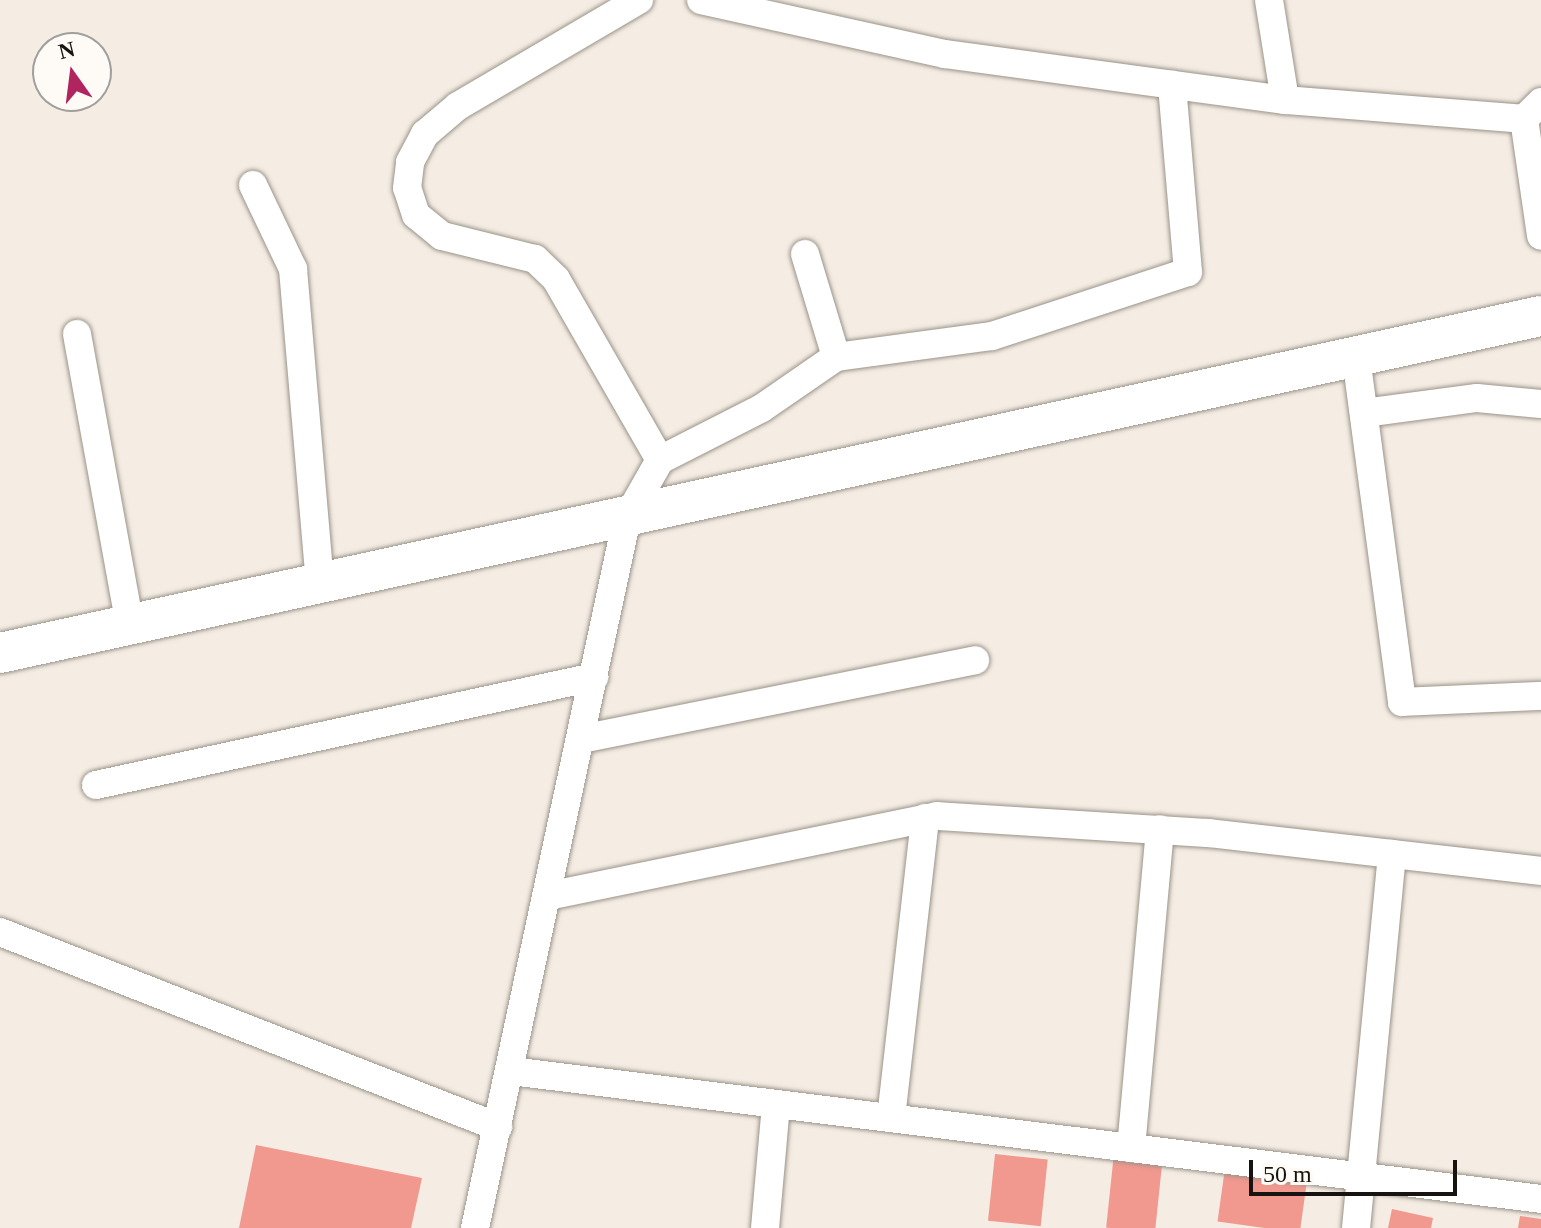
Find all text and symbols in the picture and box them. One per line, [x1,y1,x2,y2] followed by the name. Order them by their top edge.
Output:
[32,32,112,112] north arrow
[56,36,77,64] text: N
[1253,1144,1461,1194] scale bar
[1263,1161,1312,1187] text: 50 m

